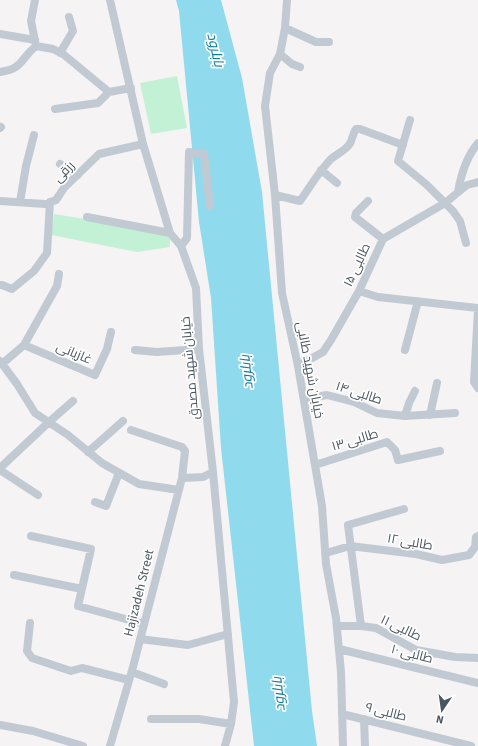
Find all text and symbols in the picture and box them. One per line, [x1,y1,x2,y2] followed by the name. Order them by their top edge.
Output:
[201,31,229,70] water label: بابلرود
[49,157,79,187] street label: رزقی
[339,240,375,290] street label: طالبی ۱۵
[177,316,203,420] street label: خیابان شهید مصدق
[292,320,328,420] street label: خیابان شهید طالبی
[53,337,95,369] street label: غازیانی
[235,353,259,390] water label: بابلرود
[334,377,384,409] street label: طالبی ۱۴
[330,424,380,456] street label: طالبی ۱۳
[386,529,434,555] street label: طالبی ۱۲
[119,547,159,638] street label: Hajizadeh Street
[378,611,424,645] street label: طالبی ۱۱
[389,640,435,668] street label: طالبی ۱۰
[267,675,291,712] water label: بابلرود
[422,690,462,730] north arrow
[364,698,408,726] street label: طالبی ۹
[435,711,445,727] text: N

